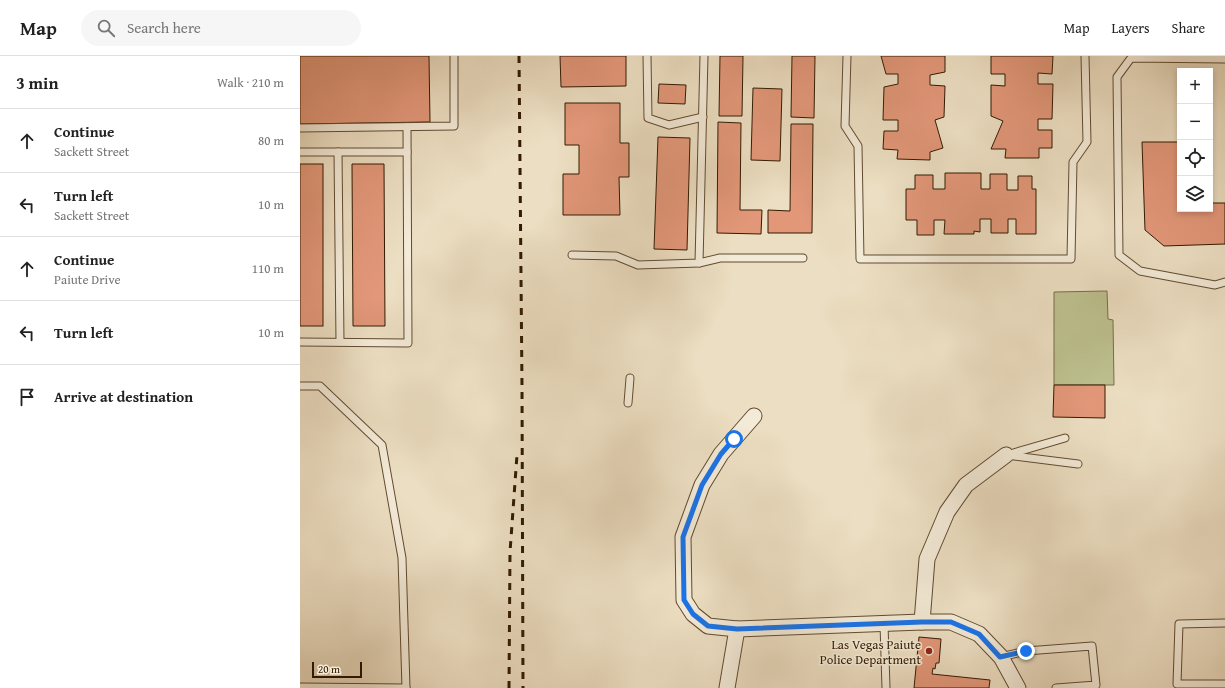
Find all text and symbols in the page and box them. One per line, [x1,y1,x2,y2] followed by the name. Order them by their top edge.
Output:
[81,10,361,46] search box
[20,14,57,42] text: Map
[95,17,117,39] icon: search
[127,17,201,38] text: Search here
[1064,18,1090,38] text: Map
[1112,18,1150,38] text: Layers
[1172,18,1205,38] text: Share
[1177,68,1213,212] map controls
[1177,68,1213,104] button: +
[16,70,58,95] text: 3 min
[217,73,284,92] text: Walk · 210 m
[1177,104,1213,140] button: −
[54,121,115,142] text: Continue
[16,130,38,152] icon: ahead
[258,131,284,150] text: 80 m
[1177,140,1213,176] button: locate
[54,142,129,161] text: Sackett Street
[1177,176,1213,212] button: layers
[54,185,113,206] text: Turn left
[16,194,38,216] icon: left
[258,195,284,214] text: 10 m
[54,206,129,225] text: Sackett Street
[54,249,115,270] text: Continue
[16,258,38,280] icon: ahead
[252,259,284,278] text: 110 m
[54,270,121,289] text: Paiute Drive
[16,322,38,344] icon: left
[54,322,113,343] text: Turn left
[258,323,284,342] text: 10 m
[16,386,38,408] icon: arrive
[54,386,193,407] text: Arrive at destination
[725,430,743,448] route start
[820,635,921,669] place label: Las Vegas Paiute Police Department
[1017,642,1035,660] route end
[924,646,934,656] marker: Las Vegas Paiute Police Department
[312,660,362,679] scale bar
[318,661,340,677] text: 20 m

